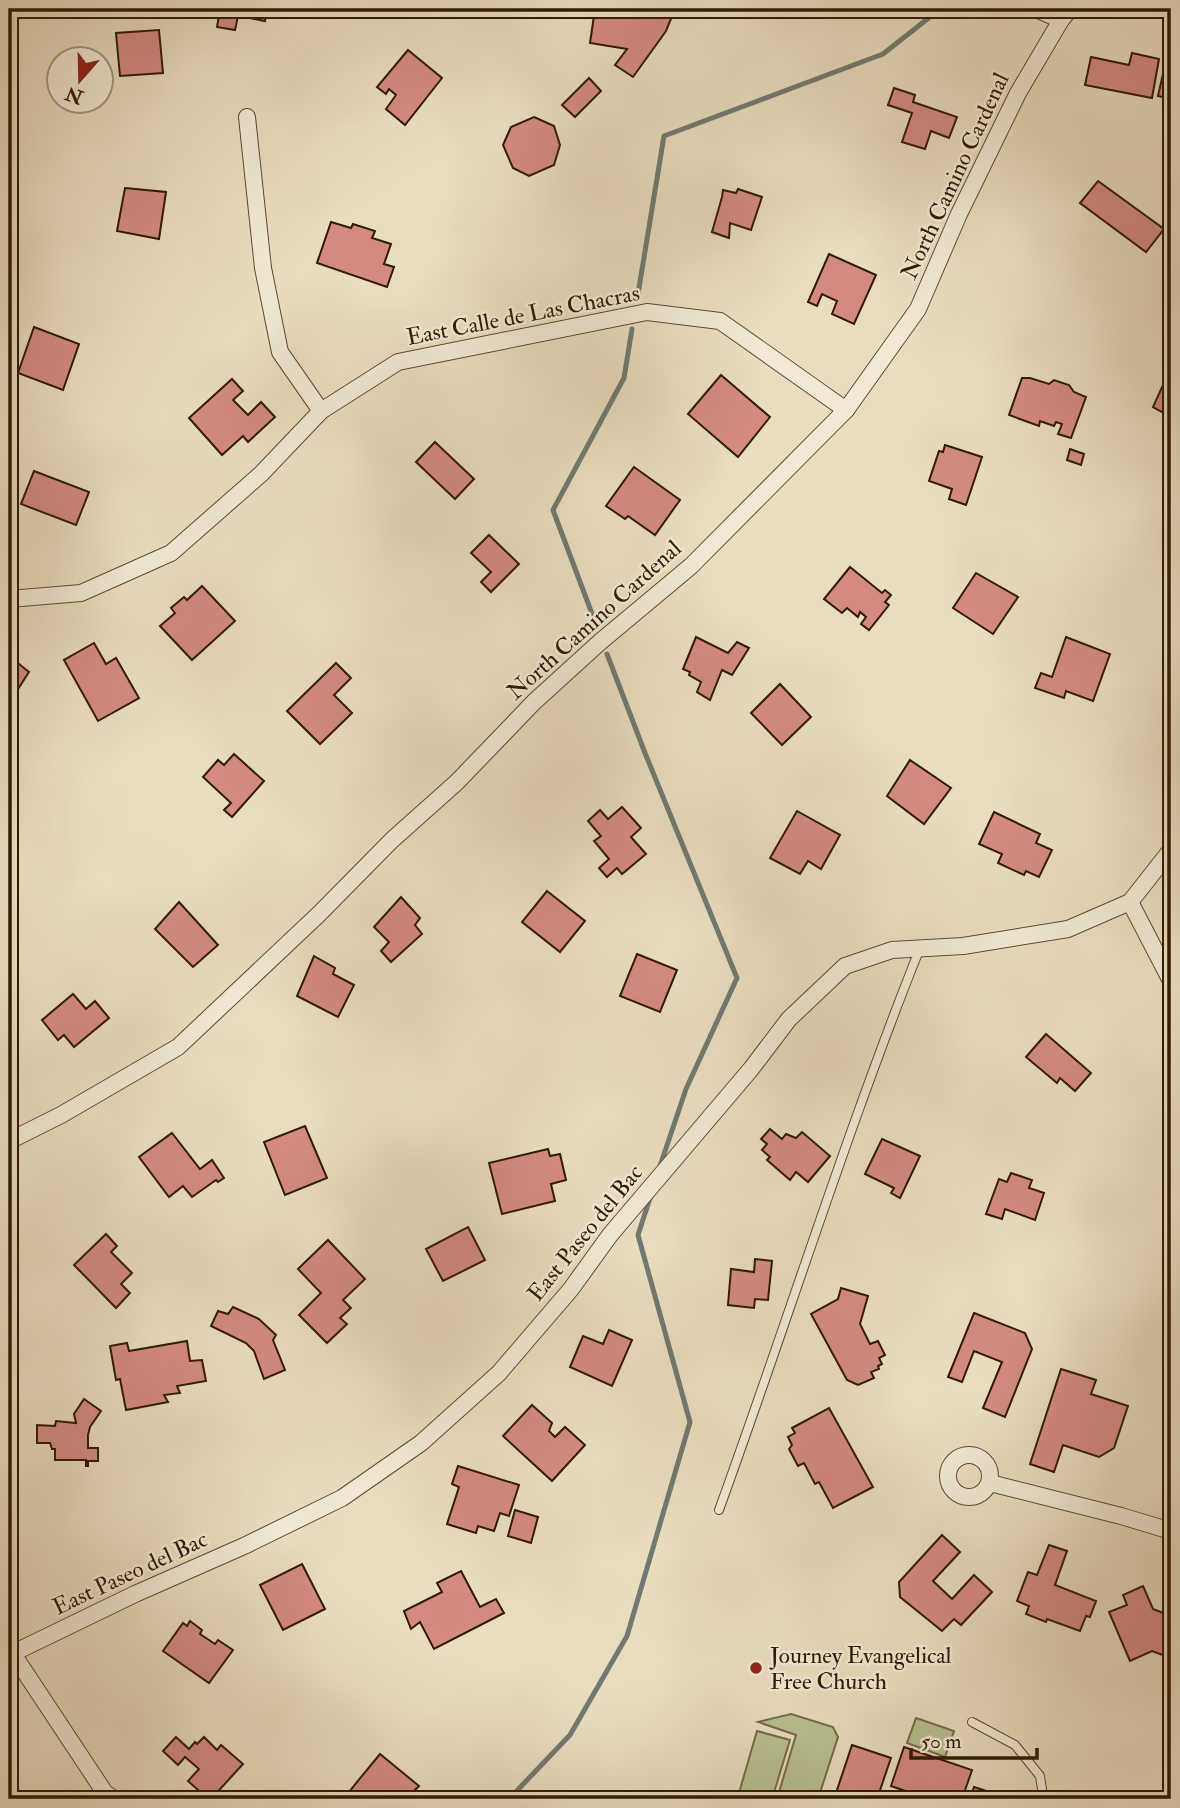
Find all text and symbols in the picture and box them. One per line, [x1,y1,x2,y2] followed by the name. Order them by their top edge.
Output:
[46,46,116,116] north arrow
[894,68,1016,284] street label: North Camino Cardenal
[62,81,88,110] text: N
[404,278,642,352] street label: East Calle de Las Chacras
[501,534,687,706] street label: North Camino Cardenal
[521,1159,649,1307] street label: East Paseo del Bac
[48,1524,212,1622] street label: East Paseo del Bac
[769,1641,952,1696] place label: Journey Evangelical Free Church
[748,1660,764,1676] marker: Journey Evangelical Free Church
[911,1717,1036,1761] scale bar
[921,1728,962,1755] text: 50 m

